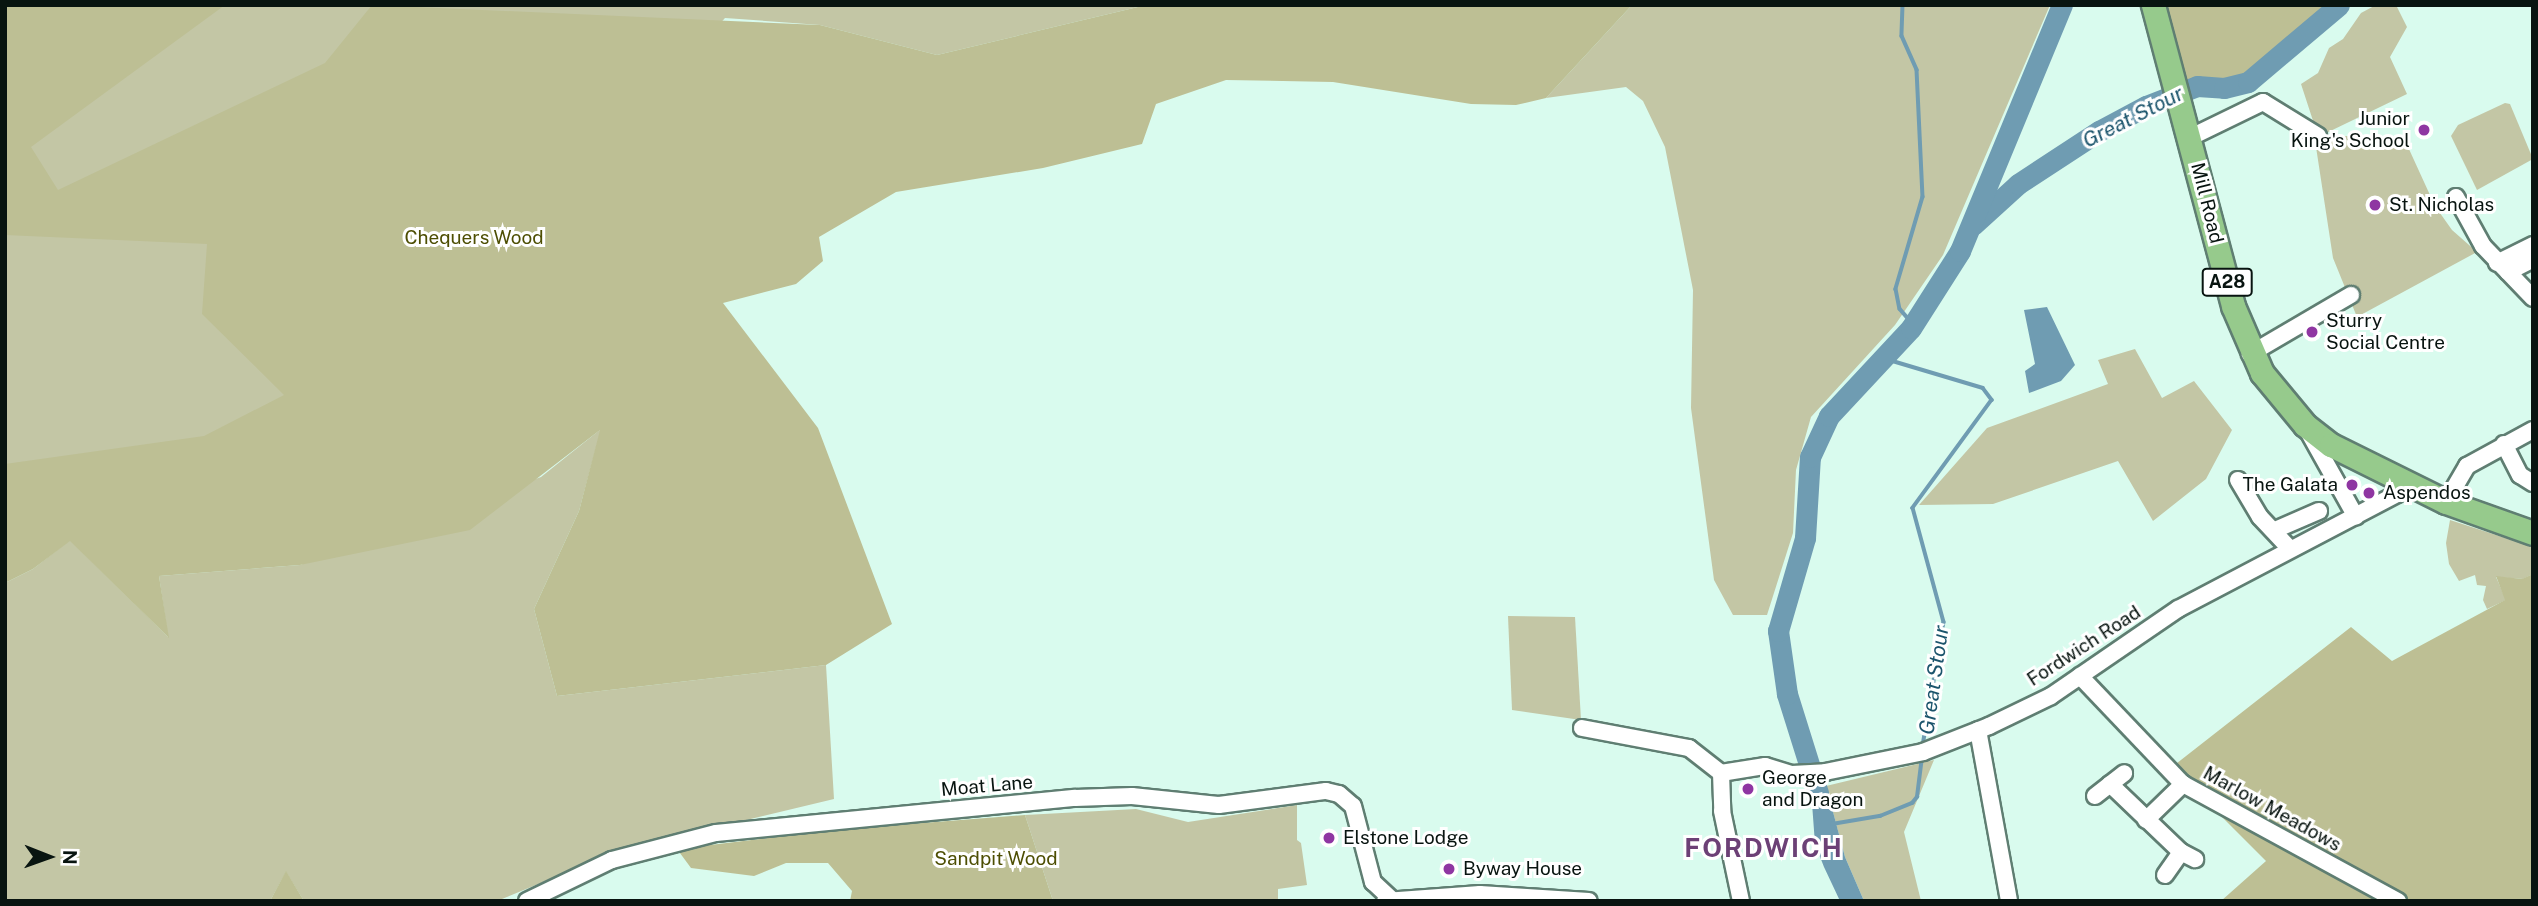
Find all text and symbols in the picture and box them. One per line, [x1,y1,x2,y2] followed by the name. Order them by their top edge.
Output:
[2078,81,2188,153] water label: Great Stour
[2291,108,2410,152] place label: Junior King's School
[2416,122,2432,138] marker: Junior King's School
[2186,160,2228,246] street label: Mill Road
[2389,194,2494,216] place label: St. Nicholas
[2367,197,2383,213] marker: St. Nicholas
[404,227,544,249] park label: Chequers Wood
[2201,268,2253,296] road number: A28
[2326,310,2445,354] place label: Sturry Social Centre
[2304,324,2320,340] marker: Sturry Social Centre
[2242,474,2338,496] place label: The Galata
[2344,477,2360,493] marker: The Galata
[2383,482,2470,504] place label: Aspendos
[2361,485,2377,501] marker: Aspendos
[2023,601,2145,691] street label: Fordwich Road
[1914,624,1954,736] water label: Great Stour
[2199,762,2345,856] street label: Marlow Meadows
[1762,767,1863,811] place label: George and Dragon
[940,771,1034,801] street label: Moat Lane
[1740,781,1756,797] marker: George and Dragon
[14,822,84,892] north arrow
[1343,827,1469,849] place label: Elstone Lodge
[1321,830,1337,846] marker: Elstone Lodge
[1685,832,1843,864] district label: FORDWICH
[934,848,1058,870] park label: Sandpit Wood
[59,850,81,865] text: N
[1463,858,1582,880] place label: Byway House
[1441,861,1457,877] marker: Byway House

